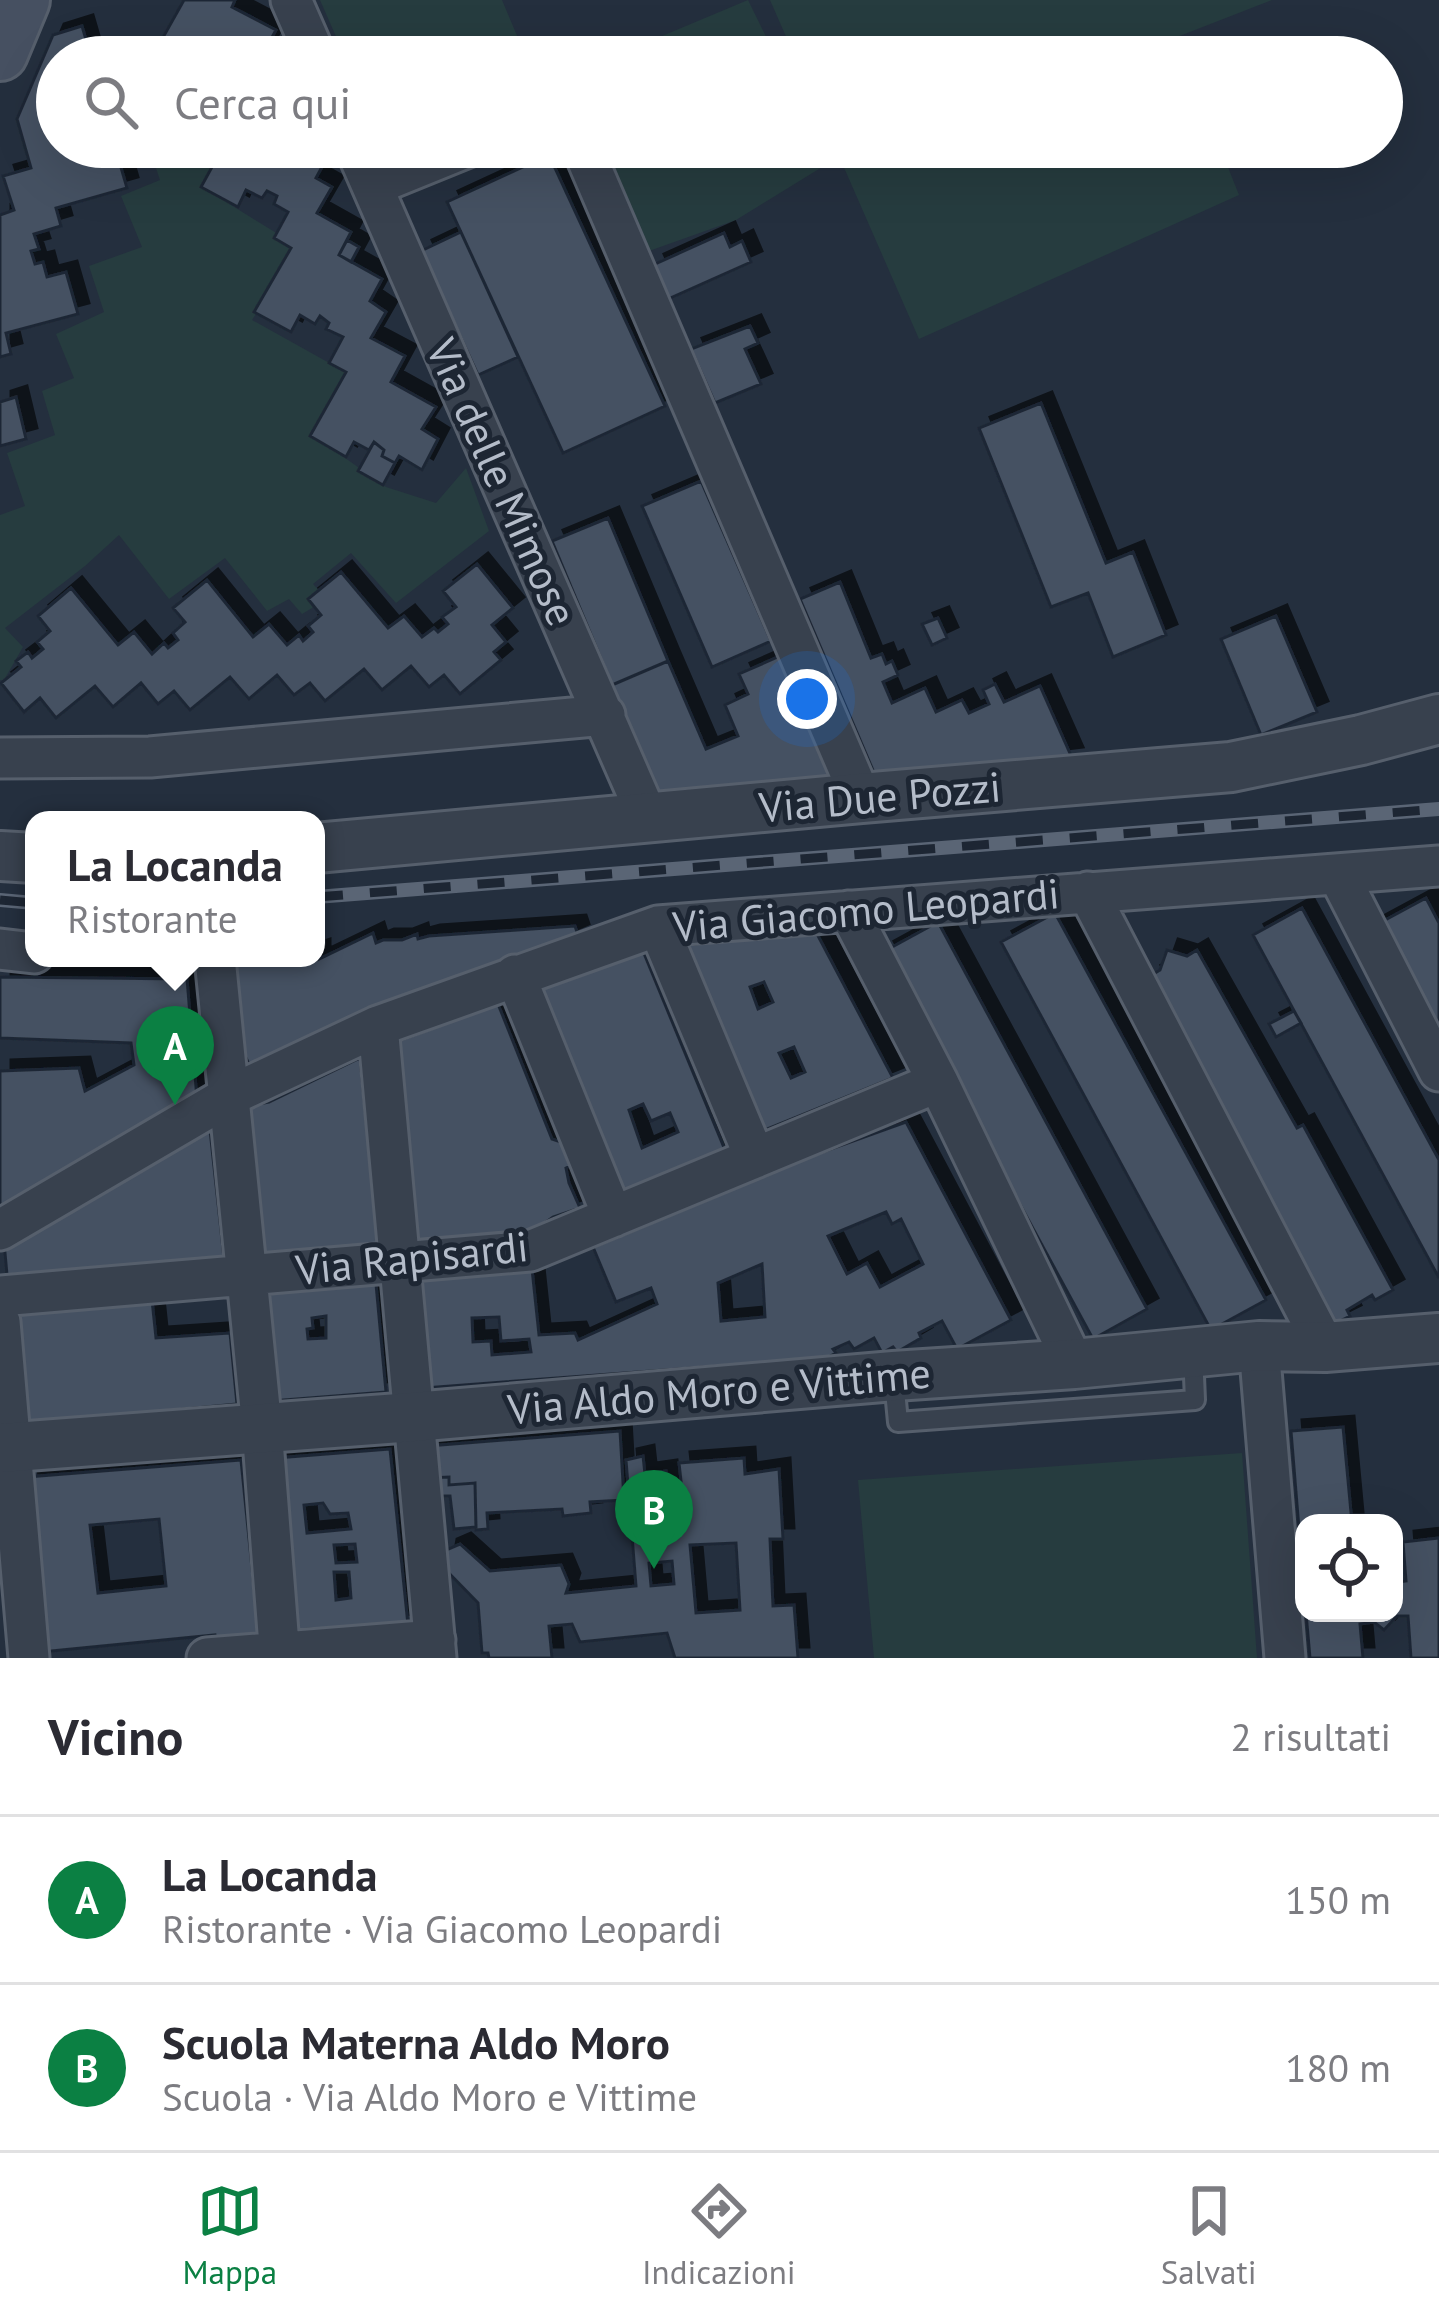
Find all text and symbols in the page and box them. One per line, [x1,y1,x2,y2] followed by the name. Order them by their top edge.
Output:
[36,36,1403,168] search box
[78,69,144,135] icon: search
[174,73,351,131] text: Cerca qui
[414,329,590,634] street label: Via delle Mimose
[777,669,837,729] your location
[756,759,1003,835] street label: Via Due Pozzi
[25,811,325,967] popup
[67,835,283,893] text: La Locanda
[670,865,1061,954] street label: Via Giacomo Leopardi
[67,893,238,944] text: Ristorante
[136,1006,214,1105] pin: A
[292,1218,531,1297] street label: Via Rapisardi
[504,1345,933,1436] street label: Via Aldo Moro e Vittime
[615,1470,693,1569] pin: B
[1295,1514,1403,1622] map controls
[1295,1514,1403,1622] button: locate
[48,1703,183,1769] text: Vicino
[1231,1711,1391,1762] text: 2 risultati
[162,1845,377,1903] text: La Locanda
[75,1874,99,1925] text: A
[1285,1874,1391,1925] text: 150 m
[162,1903,722,1954] text: Ristorante · Via Giacomo Leopardi
[162,2013,670,2071] text: Scuola Materna Aldo Moro
[75,2042,99,2093] text: B
[1285,2042,1391,2093] text: 180 m
[162,2071,697,2122] text: Scuola · Via Aldo Moro e Vittime
[182,2178,277,2293] tab: Mappa
[642,2178,796,2293] tab: Indicazioni
[1161,2178,1257,2293] tab: Salvati

